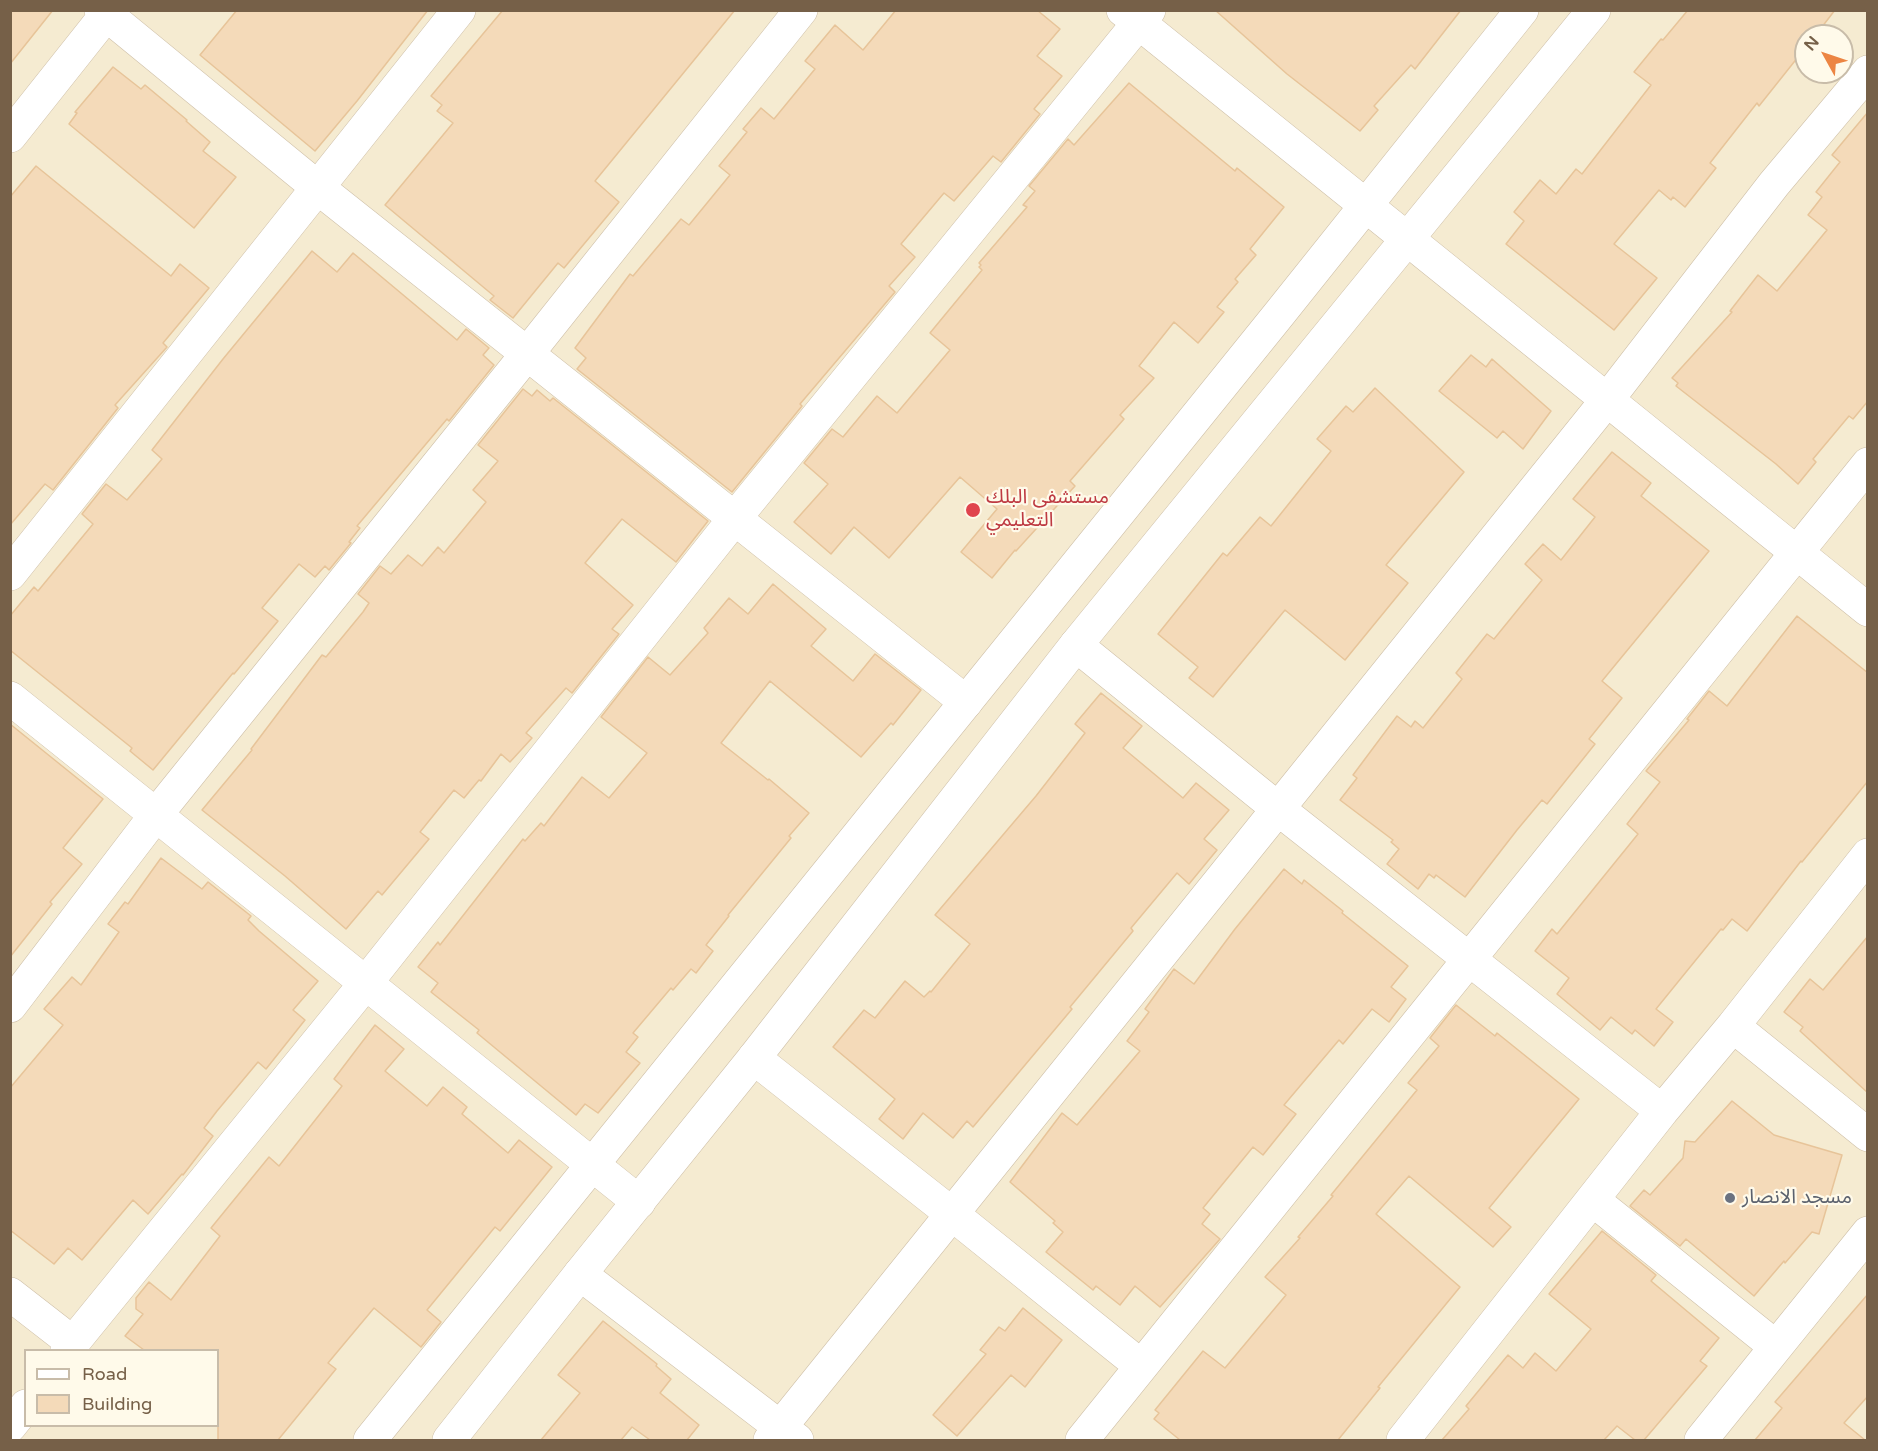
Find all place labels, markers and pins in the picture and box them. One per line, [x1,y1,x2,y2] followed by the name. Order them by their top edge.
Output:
[986,486,1109,533] place label: مستشفى البلك التعليمي
[964,501,982,519] marker: مستشفى البلك التعليمي
[1742,1186,1852,1210] place label: مسجد الانصار
[1723,1191,1737,1205] marker: مسجد الانصار

